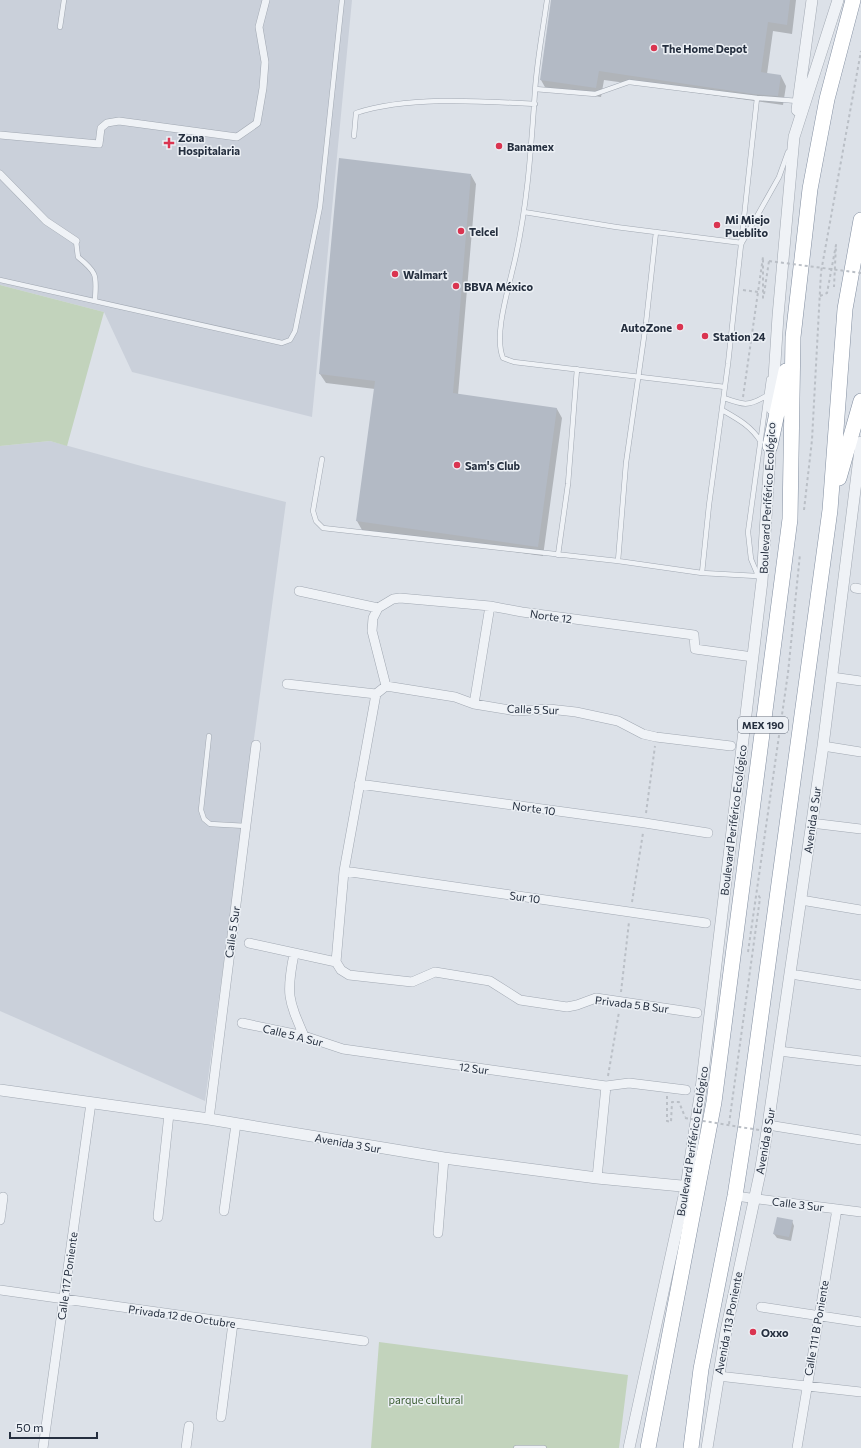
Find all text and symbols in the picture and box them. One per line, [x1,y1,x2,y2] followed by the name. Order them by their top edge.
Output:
[662,42,748,55] place label: The Home Depot
[649,43,659,53] marker: The Home Depot
[178,131,240,157] place label: Zona Hospitalaria
[163,137,175,149] marker: Zona Hospitalaria
[507,140,555,153] place label: Banamex
[494,141,504,151] marker: Banamex
[725,213,770,239] place label: Mi Miejo Pueblito
[712,220,722,230] marker: Mi Miejo Pueblito
[469,225,498,238] place label: Telcel
[456,226,466,236] marker: Telcel
[403,268,448,281] place label: Walmart
[390,269,400,279] marker: Walmart
[464,280,533,293] place label: BBVA México
[451,281,461,291] marker: BBVA México
[620,321,672,334] place label: AutoZone
[675,322,685,332] marker: AutoZone
[713,330,766,343] place label: Station 24
[700,331,710,341] marker: Station 24
[757,421,777,574] street label: Boulevard Periférico Ecológico
[465,459,521,472] place label: Sam's Club
[452,460,462,470] marker: Sam's Club
[529,607,573,625] street label: Norte 12
[507,702,560,716] street label: Calle 5 Sur
[738,717,788,733] road number: MEX 190
[717,743,749,896] street label: Boulevard Periférico Ecológico
[801,785,823,854] street label: Avenida 8 Sur
[512,799,556,817] street label: Norte 10
[509,888,541,906] street label: Sur 10
[222,905,242,959] street label: Calle 5 Sur
[594,993,670,1015] street label: Privada 5 B Sur
[261,1021,325,1049] street label: Calle 5 A Sur
[458,1059,490,1077] street label: 12 Sur
[674,1065,710,1217] street label: Boulevard Periférico Ecológico
[753,1106,777,1175] street label: Avenida 8 Sur
[314,1131,383,1155] street label: Avenida 3 Sur
[771,1194,825,1214] street label: Calle 3 Sur
[54,1231,80,1321] street label: Calle 117 Poniente
[712,1270,744,1375] street label: Avenida 113 Poniente
[801,1279,831,1377] street label: Calle 111 B Poniente
[127,1302,237,1330] street label: Privada 12 de Octubre
[761,1326,789,1339] place label: Oxxo
[748,1327,758,1337] marker: Oxxo
[389,1393,463,1406] park label: parque cultural
[10,1414,97,1440] scale bar
[16,1420,44,1434] text: 50 m

